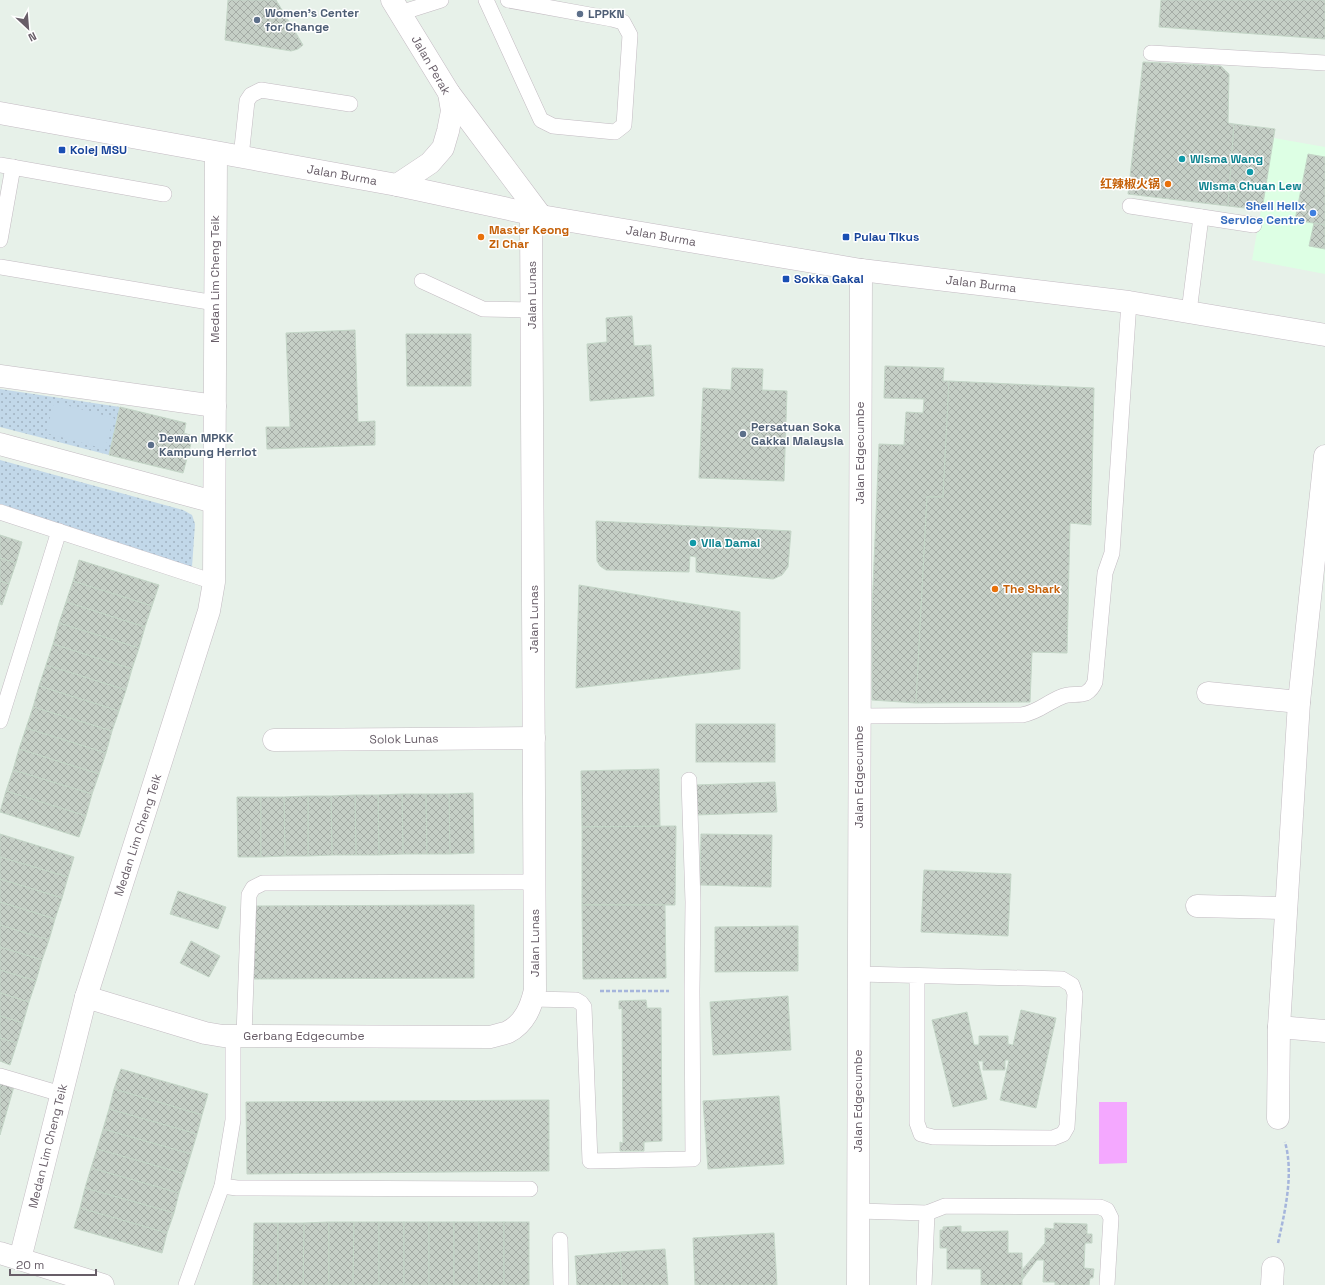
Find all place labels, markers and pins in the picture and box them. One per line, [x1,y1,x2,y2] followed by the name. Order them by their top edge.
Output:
[265,5,359,35] place label: Women's Center for Change
[588,6,625,22] place label: LPPKN
[575,9,585,19] marker: LPPKN
[252,15,262,25] marker: Women's Center for Change
[70,142,127,158] place label: Kolej MSU
[57,145,67,155] marker: Kolej MSU
[1190,151,1263,167] place label: Wisma Wang
[1177,154,1187,164] marker: Wisma Wang
[1245,167,1255,177] marker: Wisma Chuan Lew
[1100,176,1160,192] place label: 红辣椒火锅
[1198,178,1302,194] place label: Wisma Chuan Lew
[1163,179,1173,189] marker: 红辣椒火锅
[1220,198,1305,228] place label: Shell Helix Service Centre
[1308,208,1318,218] marker: Shell Helix Service Centre
[489,222,569,252] place label: Master Keong Zi Char
[854,229,919,245] place label: Pulau Tikus
[476,232,486,242] marker: Master Keong Zi Char
[841,232,851,242] marker: Pulau Tikus
[794,271,864,287] place label: Sokka Gakai
[781,274,791,284] marker: Sokka Gakai
[751,419,844,449] place label: Persatuan Soka Gakkai Malaysia
[738,429,748,439] marker: Persatuan Soka Gakkai Malaysia
[159,430,257,460] place label: Dewan MPKK Kampung Herriot
[146,440,156,450] marker: Dewan MPKK Kampung Herriot
[701,535,760,551] place label: Vila Damai
[688,538,698,548] marker: Vila Damai
[1003,581,1061,597] place label: The Shark
[990,584,1000,594] marker: The Shark

